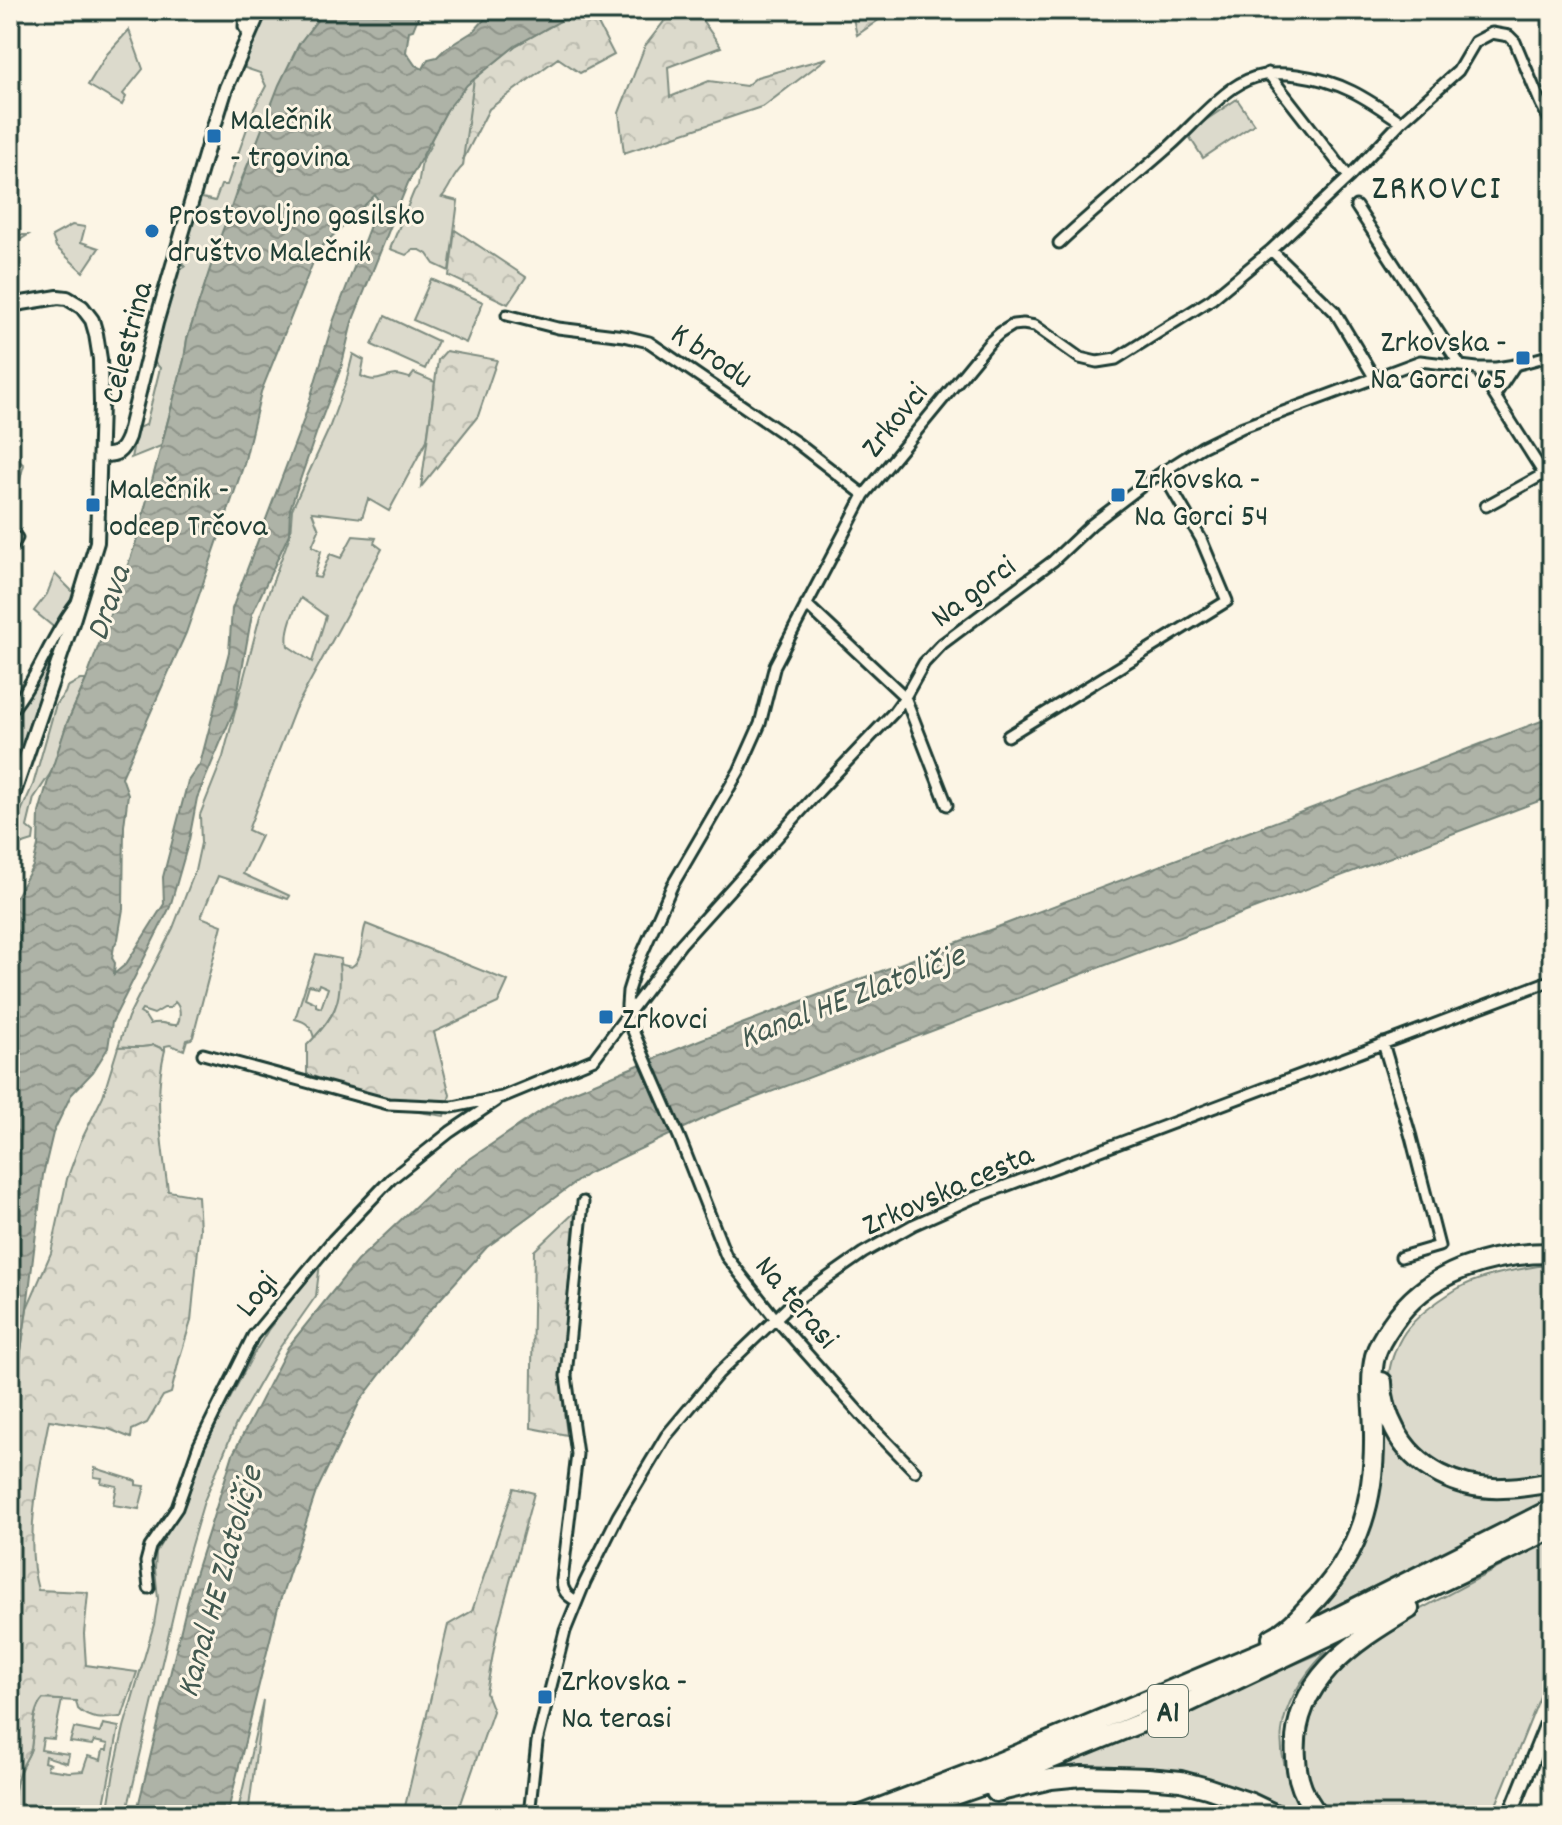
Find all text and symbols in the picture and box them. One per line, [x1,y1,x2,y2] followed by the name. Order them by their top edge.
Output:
[230,100,350,183] place label: Malečnik - trgovina
[205,127,223,145] marker: Malečnik - trgovina
[1372,165,1502,217] district label: ZRKOVCI
[168,195,425,278] place label: Prostovoljno gasilsko društvo Malečnik
[143,222,161,240] marker: Prostovoljno gasilsko društvo Malečnik
[92,276,168,409] street label: Celestrina
[660,314,761,403] street label: K brodu
[1370,322,1507,405] place label: Zrkovska - Na Gorci 65
[1514,349,1532,367] marker: Zrkovska - Na Gorci 65
[852,374,942,470] street label: Zrkovci
[1134,459,1269,542] place label: Zrkovska - Na Gorci 54
[109,469,268,552] place label: Malečnik - odcep Trčova
[1109,486,1127,504] marker: Zrkovska - Na Gorci 54
[84,496,102,514] marker: Malečnik - odcep Trčova
[922,546,1028,642] street label: Na gorci
[76,558,147,648] water label: Drava
[733,933,975,1065] water label: Kanal HE Zlatoličje
[622,999,708,1045] place label: Zrkovci
[597,1008,615,1026] marker: Zrkovci
[856,1134,1043,1251] street label: Zrkovska cesta
[741,1247,847,1361] street label: Na terasi
[226,1263,292,1329] street label: Logi
[166,1459,279,1704] water label: Kanal HE Zlatoličje
[561,1661,688,1744] place label: Zrkovska - Na terasi
[1148,1685,1188,1737] road number: A1
[536,1688,554,1706] marker: Zrkovska - Na terasi

